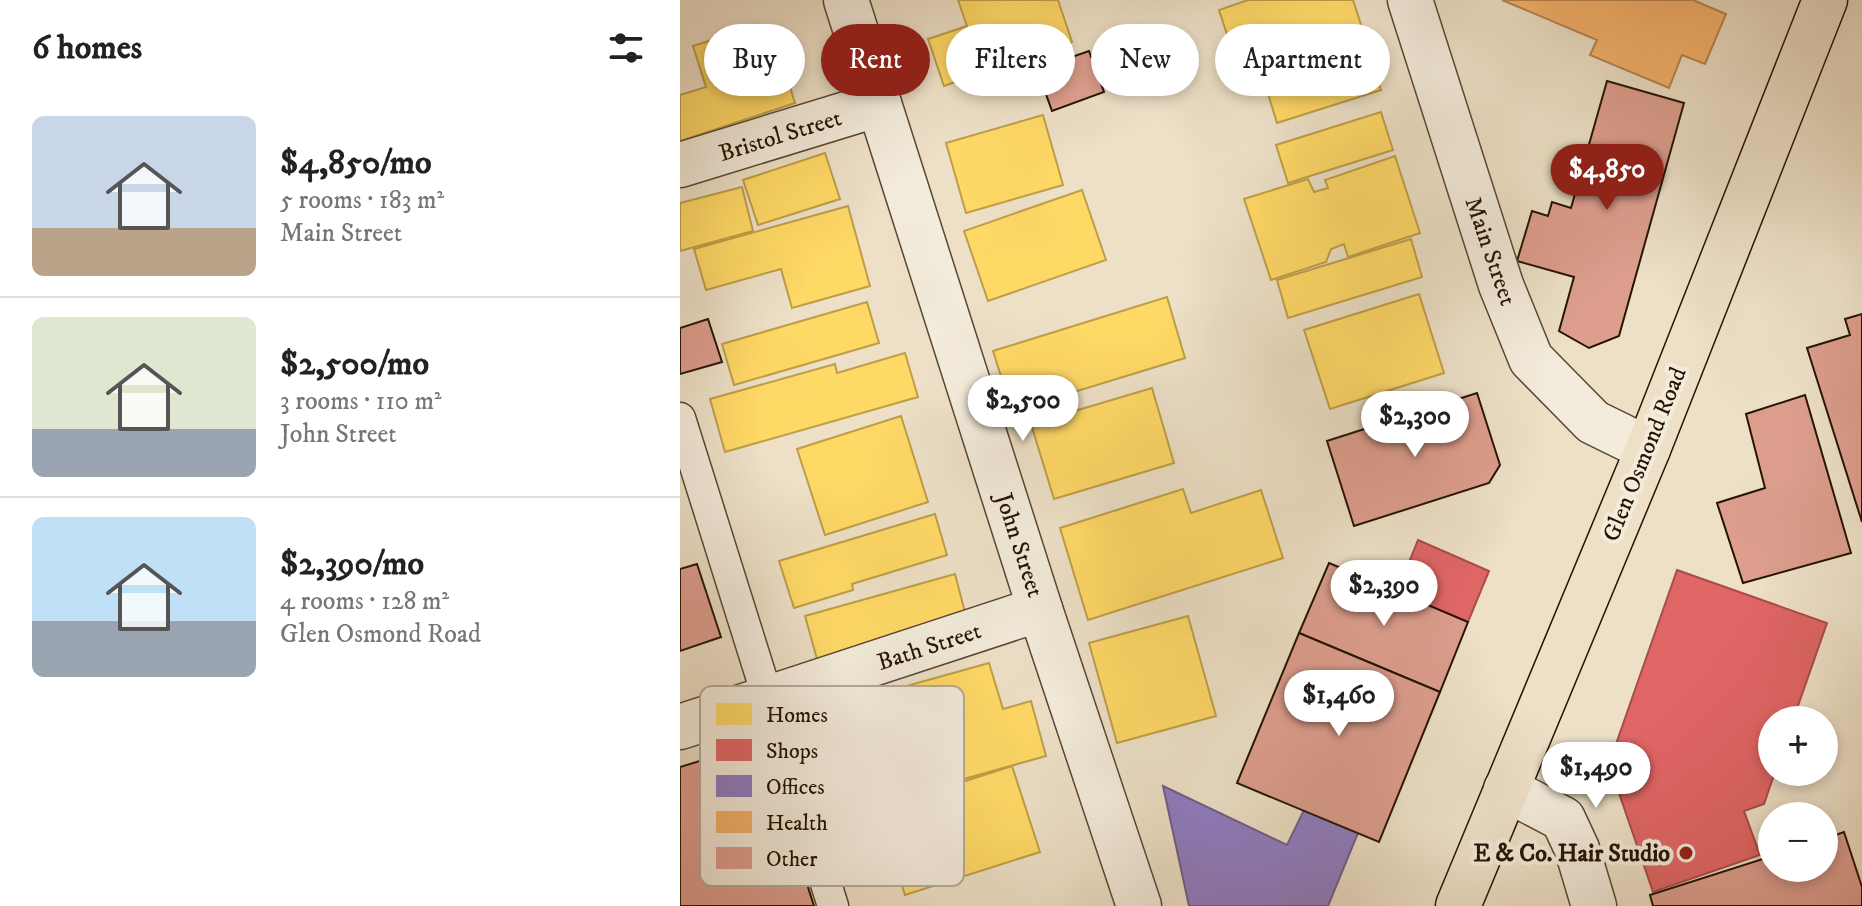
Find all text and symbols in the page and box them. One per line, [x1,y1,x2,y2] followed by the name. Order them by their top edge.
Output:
[704,24,805,96] chip: Buy
[821,24,930,96] chip: Rent
[946,24,1075,96] chip: Filters
[1091,24,1199,96] chip: New
[1215,24,1390,96] chip: Apartment
[604,26,648,70] icon: filters
[32,27,142,69] text: 6 homes
[715,103,845,169] street label: Bristol Street
[280,142,432,184] text: $4,850/mo
[1542,144,1672,212] pin: $4,850
[96,148,192,244] icon: home
[1569,153,1645,186] text: $4,850
[280,184,444,217] text: 5 rooms · 183 m²
[1458,193,1523,310] street label: Main Street
[280,217,402,250] text: Main Street
[280,343,429,385] text: $2,500/mo
[96,349,192,445] icon: home
[1596,363,1694,546] street label: Glen Osmond Road
[958,375,1088,443] pin: $2,500
[986,384,1060,417] text: $2,500
[280,385,442,418] text: 3 rooms · 110 m²
[1350,391,1480,459] pin: $2,300
[1379,400,1451,433] text: $2,300
[280,418,397,451] text: John Street
[988,488,1050,601] street label: John Street
[280,543,424,585] text: $2,390/mo
[96,549,192,645] icon: home
[1319,560,1449,628] pin: $2,390
[1349,569,1419,602] text: $2,390
[280,585,449,618] text: 4 rooms · 128 m²
[874,616,985,678] street label: Bath Street
[280,618,481,651] text: Glen Osmond Road
[1274,670,1404,738] pin: $1,460
[1302,679,1376,712] text: $1,460
[700,686,964,886] legend
[766,702,828,729] text: Homes
[1758,706,1838,882] map controls
[1758,706,1838,786] button: +
[766,738,818,765] text: Shops
[1531,742,1661,810] pin: $1,490
[1559,751,1633,784] text: $1,490
[766,774,825,801] text: Offices
[1758,802,1838,882] button: −
[766,810,828,837] text: Health
[1473,839,1670,869] place label: E & Co. Hair Studio
[1677,844,1695,862] marker: E & Co. Hair Studio
[766,846,818,873] text: Other

